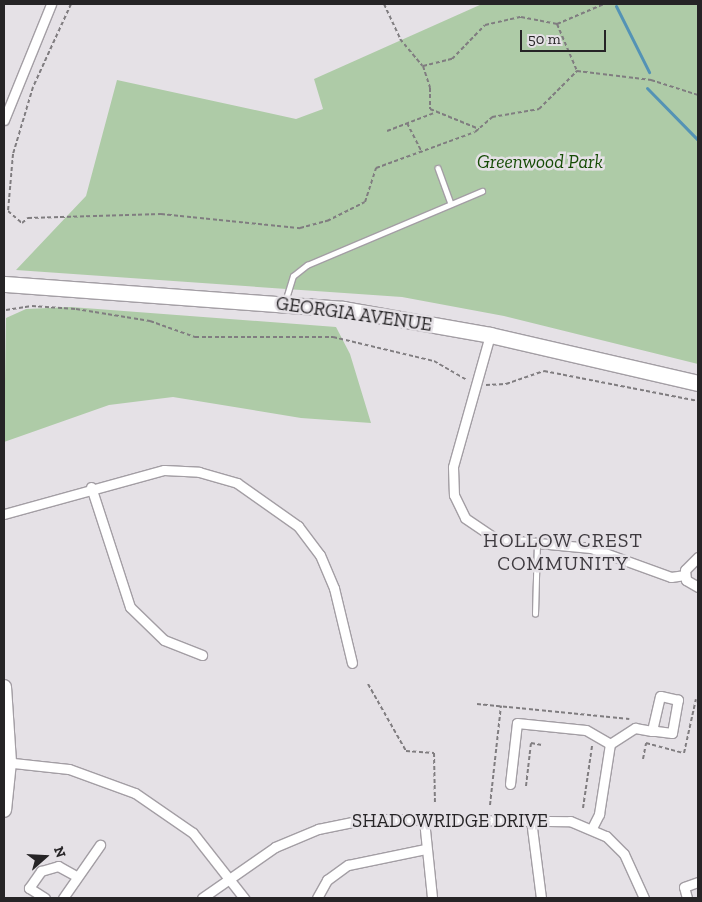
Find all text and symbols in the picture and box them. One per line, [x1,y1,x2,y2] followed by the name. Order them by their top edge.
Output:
[522,20,608,52] scale bar
[528,30,561,48] text: 50 m
[477,151,603,173] park label: Greenwood Park
[274,292,434,336] street label: GEORGIA AVENUE
[481,529,645,576] district label: HOLLOW CREST COMMUNITY
[352,810,548,832] street label: SHADOWRIDGE DRIVE
[20,832,70,882] north arrow
[50,844,69,860] text: N

